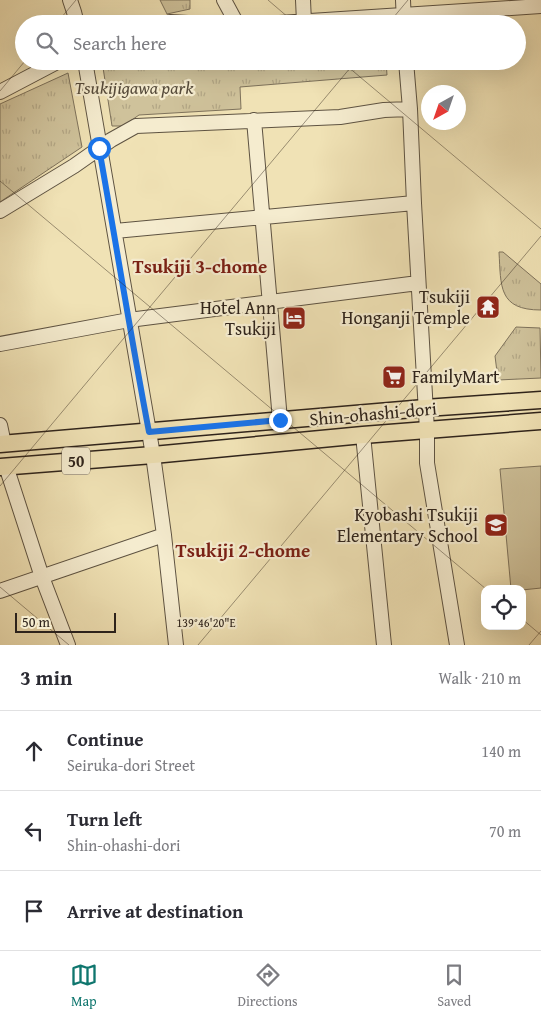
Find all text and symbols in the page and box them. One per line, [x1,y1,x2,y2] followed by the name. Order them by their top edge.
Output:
[15,15,526,70] search box
[33,29,61,57] icon: search
[73,29,167,57] text: Search here
[75,74,194,101] park label: Tsukijigawa park
[421,85,466,130] north arrow
[88,137,111,160] route start
[133,252,267,280] district label: Tsukiji 3-chome
[342,283,470,331] place label: Tsukiji Honganji Temple
[200,294,276,342] place label: Hotel Ann Tsukiji
[475,294,501,320] temple icon: Tsukiji Honganji Temple
[281,305,307,331] hotel icon: Hotel Ann Tsukiji
[412,363,500,390] place label: FamilyMart
[381,364,407,390] supermarket icon: FamilyMart
[308,394,438,433] street label: Shin-ohashi-dori
[269,409,292,432] route end
[62,448,90,474] road number: 50
[337,501,478,549] place label: Kyobashi Tsukiji Elementary School
[483,512,509,538] school or university icon: Kyobashi Tsukiji Elementary School
[176,536,310,564] district label: Tsukiji 2-chome
[481,585,526,630] map controls
[481,585,526,630] button: locate
[15,610,116,633] scale bar
[22,612,50,632] text: 50 m
[176,614,236,631] text: 139°46'20"E
[20,662,72,693] text: 3 min
[438,666,521,690] text: Walk · 210 m
[67,725,144,753] text: Continue
[20,737,48,765] icon: ahead
[481,739,521,763] text: 140 m
[67,753,195,777] text: Seiruka-dori Street
[67,805,142,833] text: Turn left
[20,817,48,845] icon: left
[489,819,521,843] text: 70 m
[67,833,181,857] text: Shin-ohashi-dori
[20,897,48,925] icon: arrive
[67,897,243,925] text: Arrive at destination
[70,961,98,1011] tab: Map
[237,961,298,1011] tab: Directions
[437,961,471,1011] tab: Saved

